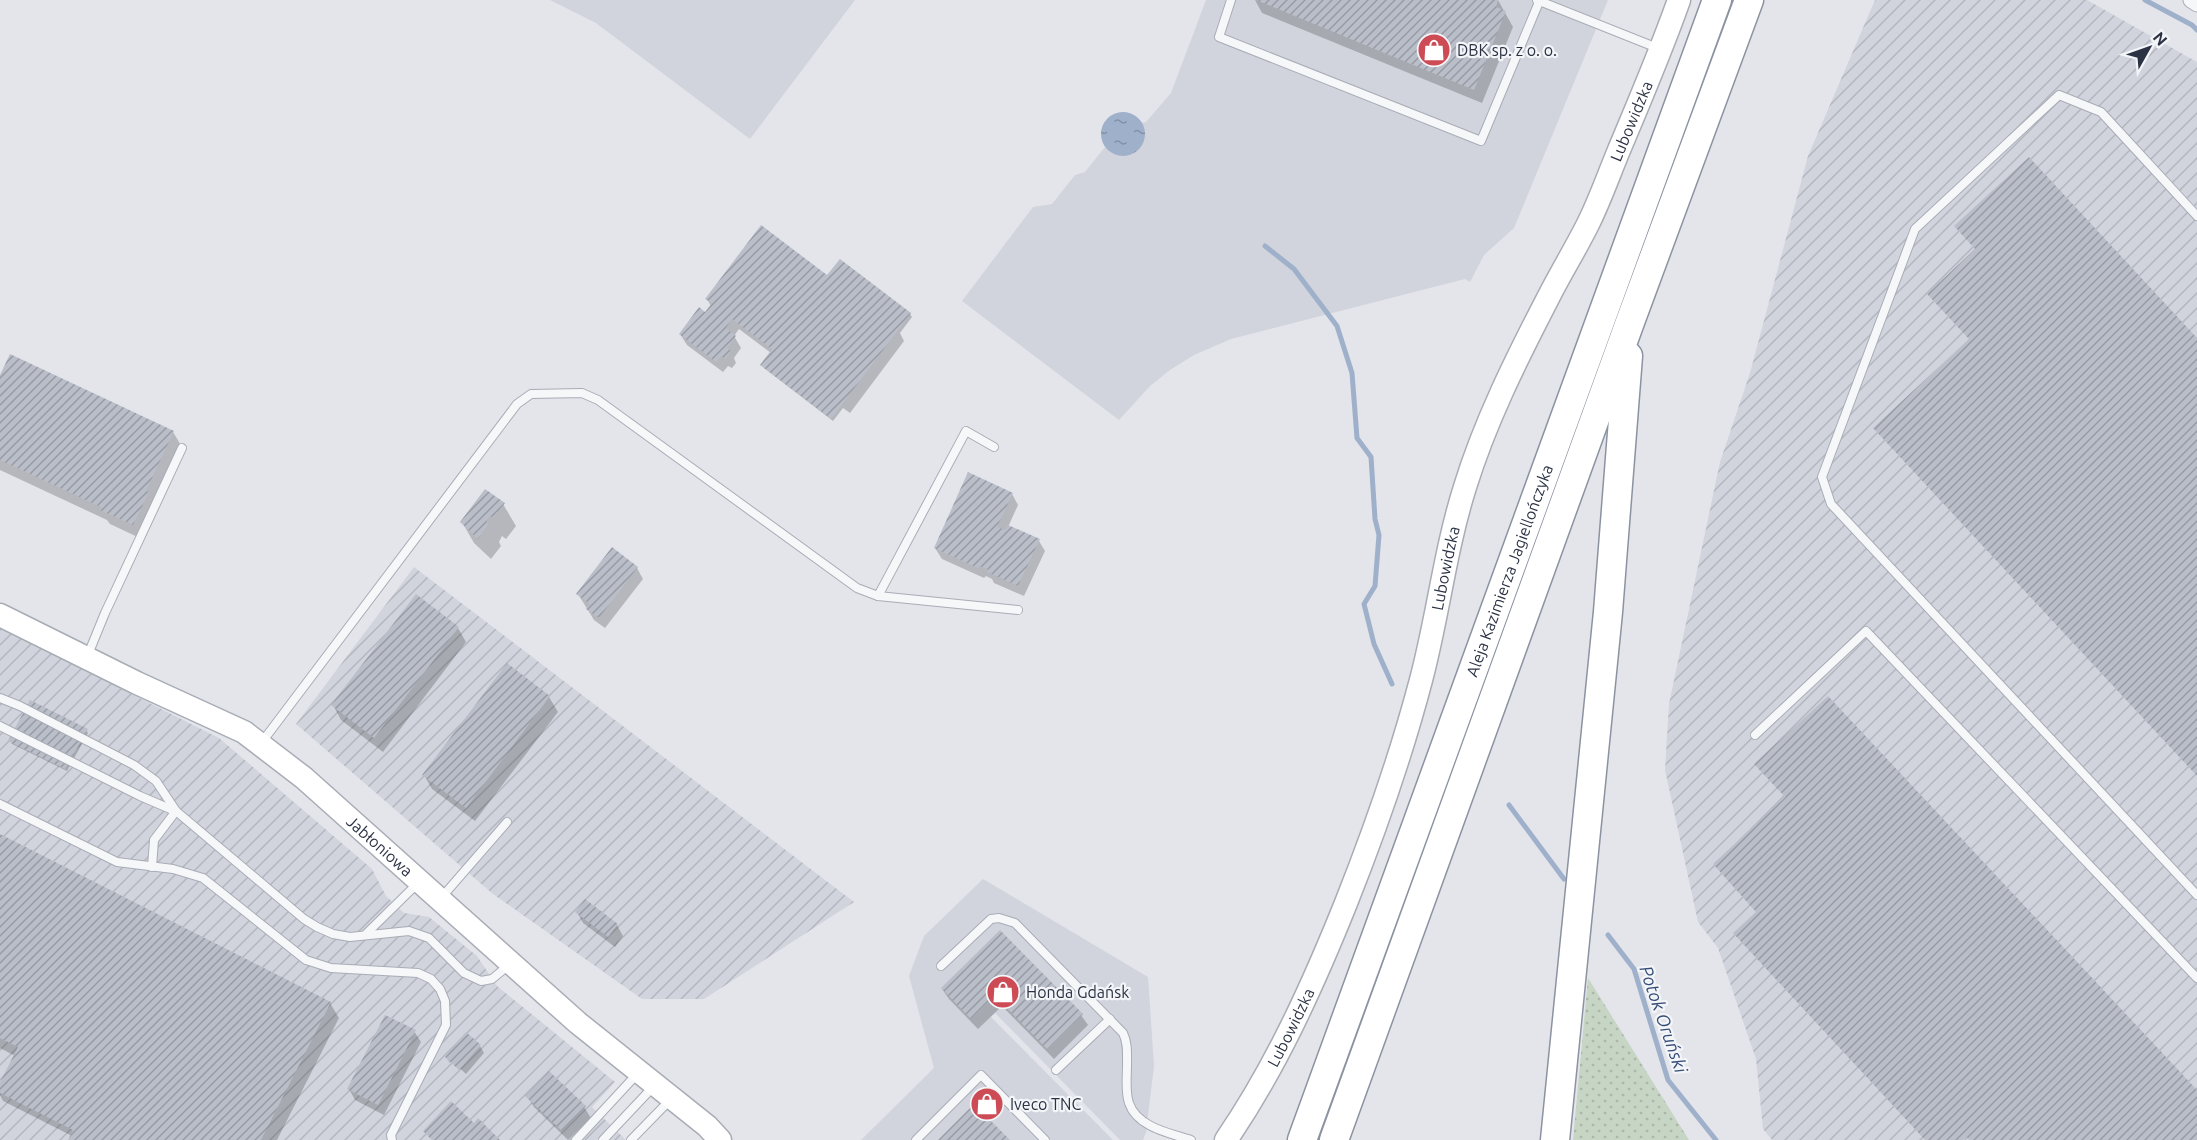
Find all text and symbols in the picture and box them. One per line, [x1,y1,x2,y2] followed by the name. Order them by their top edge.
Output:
[2119,18,2179,78] north arrow
[2150,28,2171,49] text: N
[1416,32,1452,68] shop icon: DBK sp. z o. o.
[1457,41,1557,59] place label: DBK sp. z o. o.
[1606,78,1656,164] street label: Lubowidzka
[1462,462,1556,679] street label: Aleja Kazimierza Jagiellończyka
[1428,524,1463,612] street label: Lubowidzka
[343,812,416,880] street label: Jabłoniowa
[1636,963,1692,1076] water label: Potok Oruński
[985,974,1021,1010] shop icon: Honda Gdańsk
[1026,983,1129,1001] place label: Honda Gdańsk
[1263,985,1318,1070] street label: Lubowidzka
[969,1086,1005,1122] shop icon: Iveco TNC
[1010,1095,1081,1113] place label: Iveco TNC

